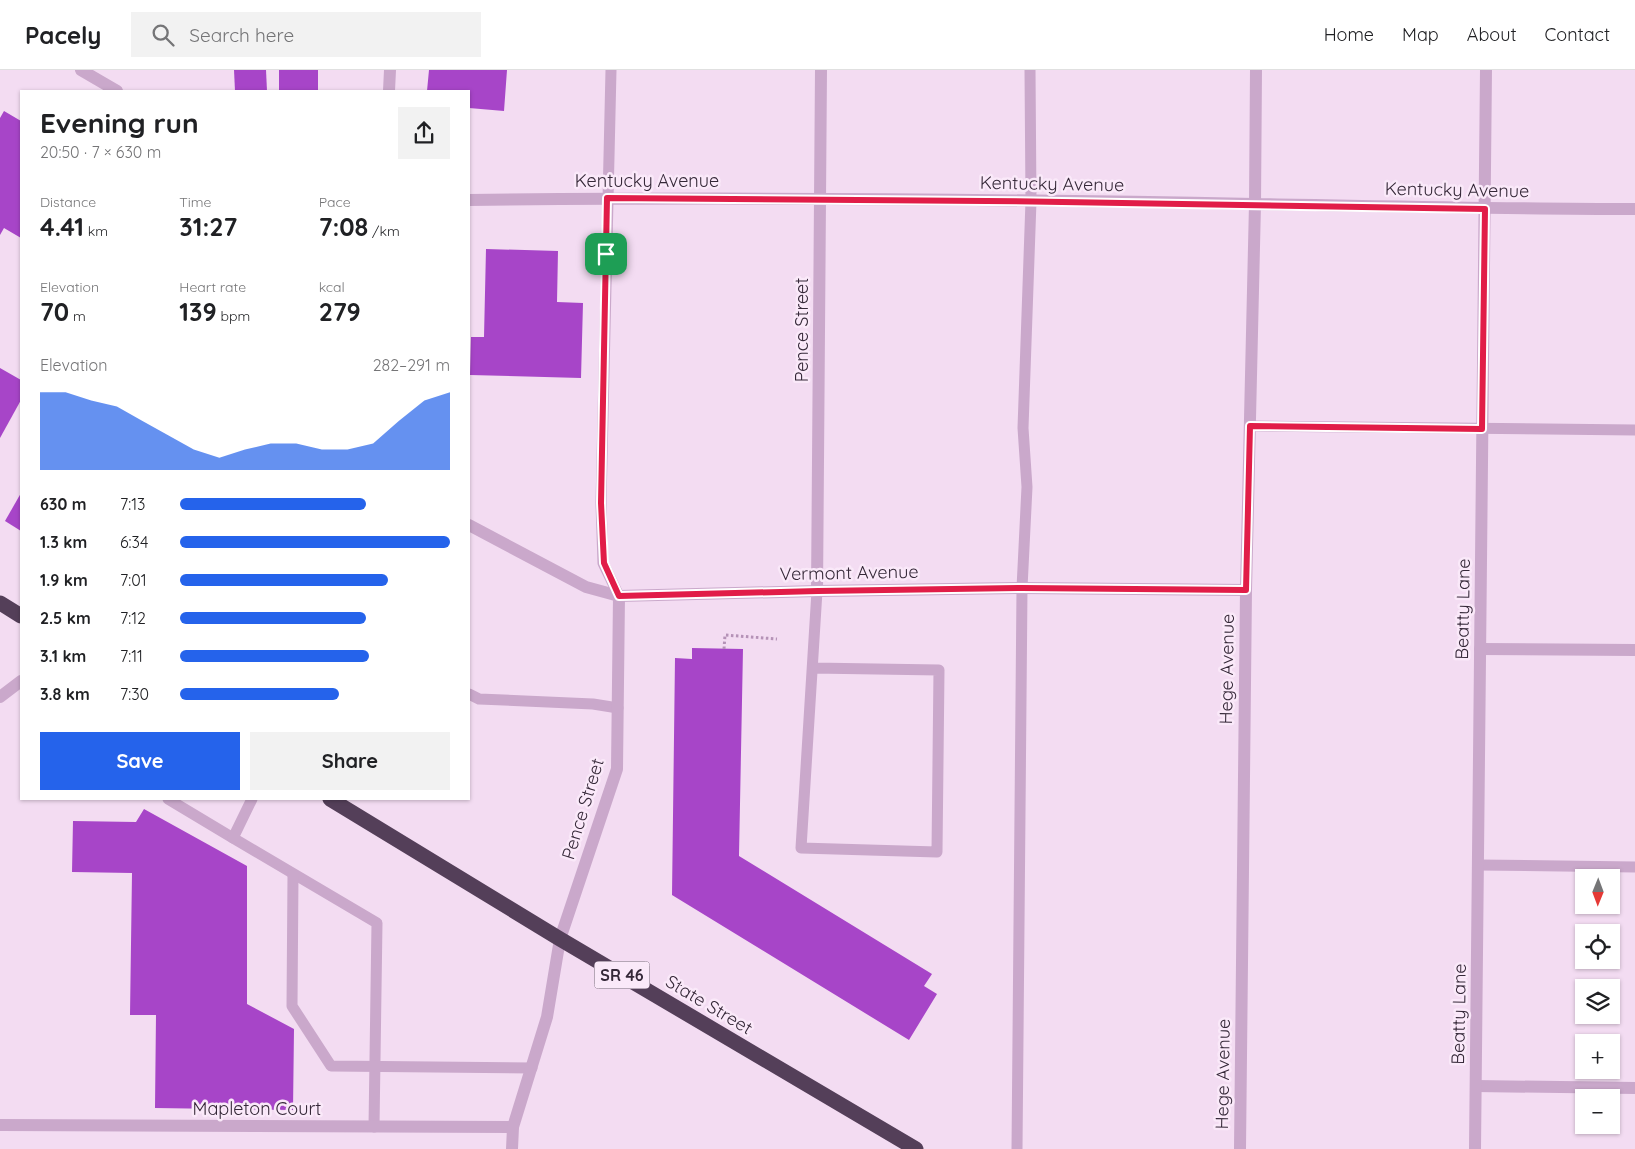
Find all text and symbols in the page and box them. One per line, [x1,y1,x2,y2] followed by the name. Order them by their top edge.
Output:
[131,12,481,57] search box
[25,20,101,50] text: Pacely
[149,21,177,49] icon: search
[189,23,294,47] text: Search here
[1324,23,1374,46] text: Home
[1402,23,1439,46] text: Map
[1467,23,1517,46] text: About
[1545,23,1610,46] text: Contact
[40,105,199,140] text: Evening run
[398,107,450,159] button: share
[40,142,161,162] text: 20:50 · 7 × 630 m
[575,169,719,192] street label: Kentucky Avenue
[980,171,1124,196] street label: Kentucky Avenue
[1385,177,1529,202] street label: Kentucky Avenue
[40,193,96,211] text: Distance
[179,193,211,211] text: Time
[319,193,351,211] text: Pace
[40,211,84,242] text: 4.41
[179,211,237,242] text: 31:27
[319,211,368,242] text: 7:08
[84,222,108,240] text: km
[368,222,400,240] text: /km
[585,233,627,275] pin
[592,240,620,268] icon: arrive
[40,278,99,296] text: Elevation
[179,278,246,296] text: Heart rate
[319,278,345,296] text: kcal
[790,278,813,382] street label: Pence Street
[40,296,69,327] text: 70
[179,296,217,327] text: 139
[319,296,361,327] text: 279
[69,307,86,325] text: m
[217,307,250,325] text: bpm
[40,355,107,375] text: Elevation
[373,355,450,375] text: 282–291 m
[40,494,87,514] text: 630 m
[120,494,146,514] text: 7:13
[40,532,87,552] text: 1.3 km
[120,532,148,552] text: 6:34
[1450,558,1475,660] street label: Beatty Lane
[779,560,919,585] street label: Vermont Avenue
[40,570,88,590] text: 1.9 km
[120,570,147,590] text: 7:01
[40,608,91,628] text: 2.5 km
[120,608,146,628] text: 7:12
[1214,614,1239,724] street label: Hege Avenue
[40,646,86,666] text: 3.1 km
[120,646,143,666] text: 7:11
[40,684,90,704] text: 3.8 km
[120,684,149,704] text: 7:30
[40,732,240,790] button: Save
[250,732,450,790] button: Share
[556,755,609,862] street label: Pence Street
[1575,869,1620,914] north arrow
[1575,869,1620,1134] map controls
[1575,924,1620,969] button: locate
[594,962,650,988] road number: SR 46
[1446,963,1471,1065] street label: Beatty Lane
[662,970,757,1040] street label: State Street
[1575,979,1620,1024] button: layers
[1210,1019,1235,1129] street label: Hege Avenue
[1575,1034,1620,1079] button: +
[1575,1089,1620,1134] button: −
[193,1097,321,1120] street label: Mapleton Court

